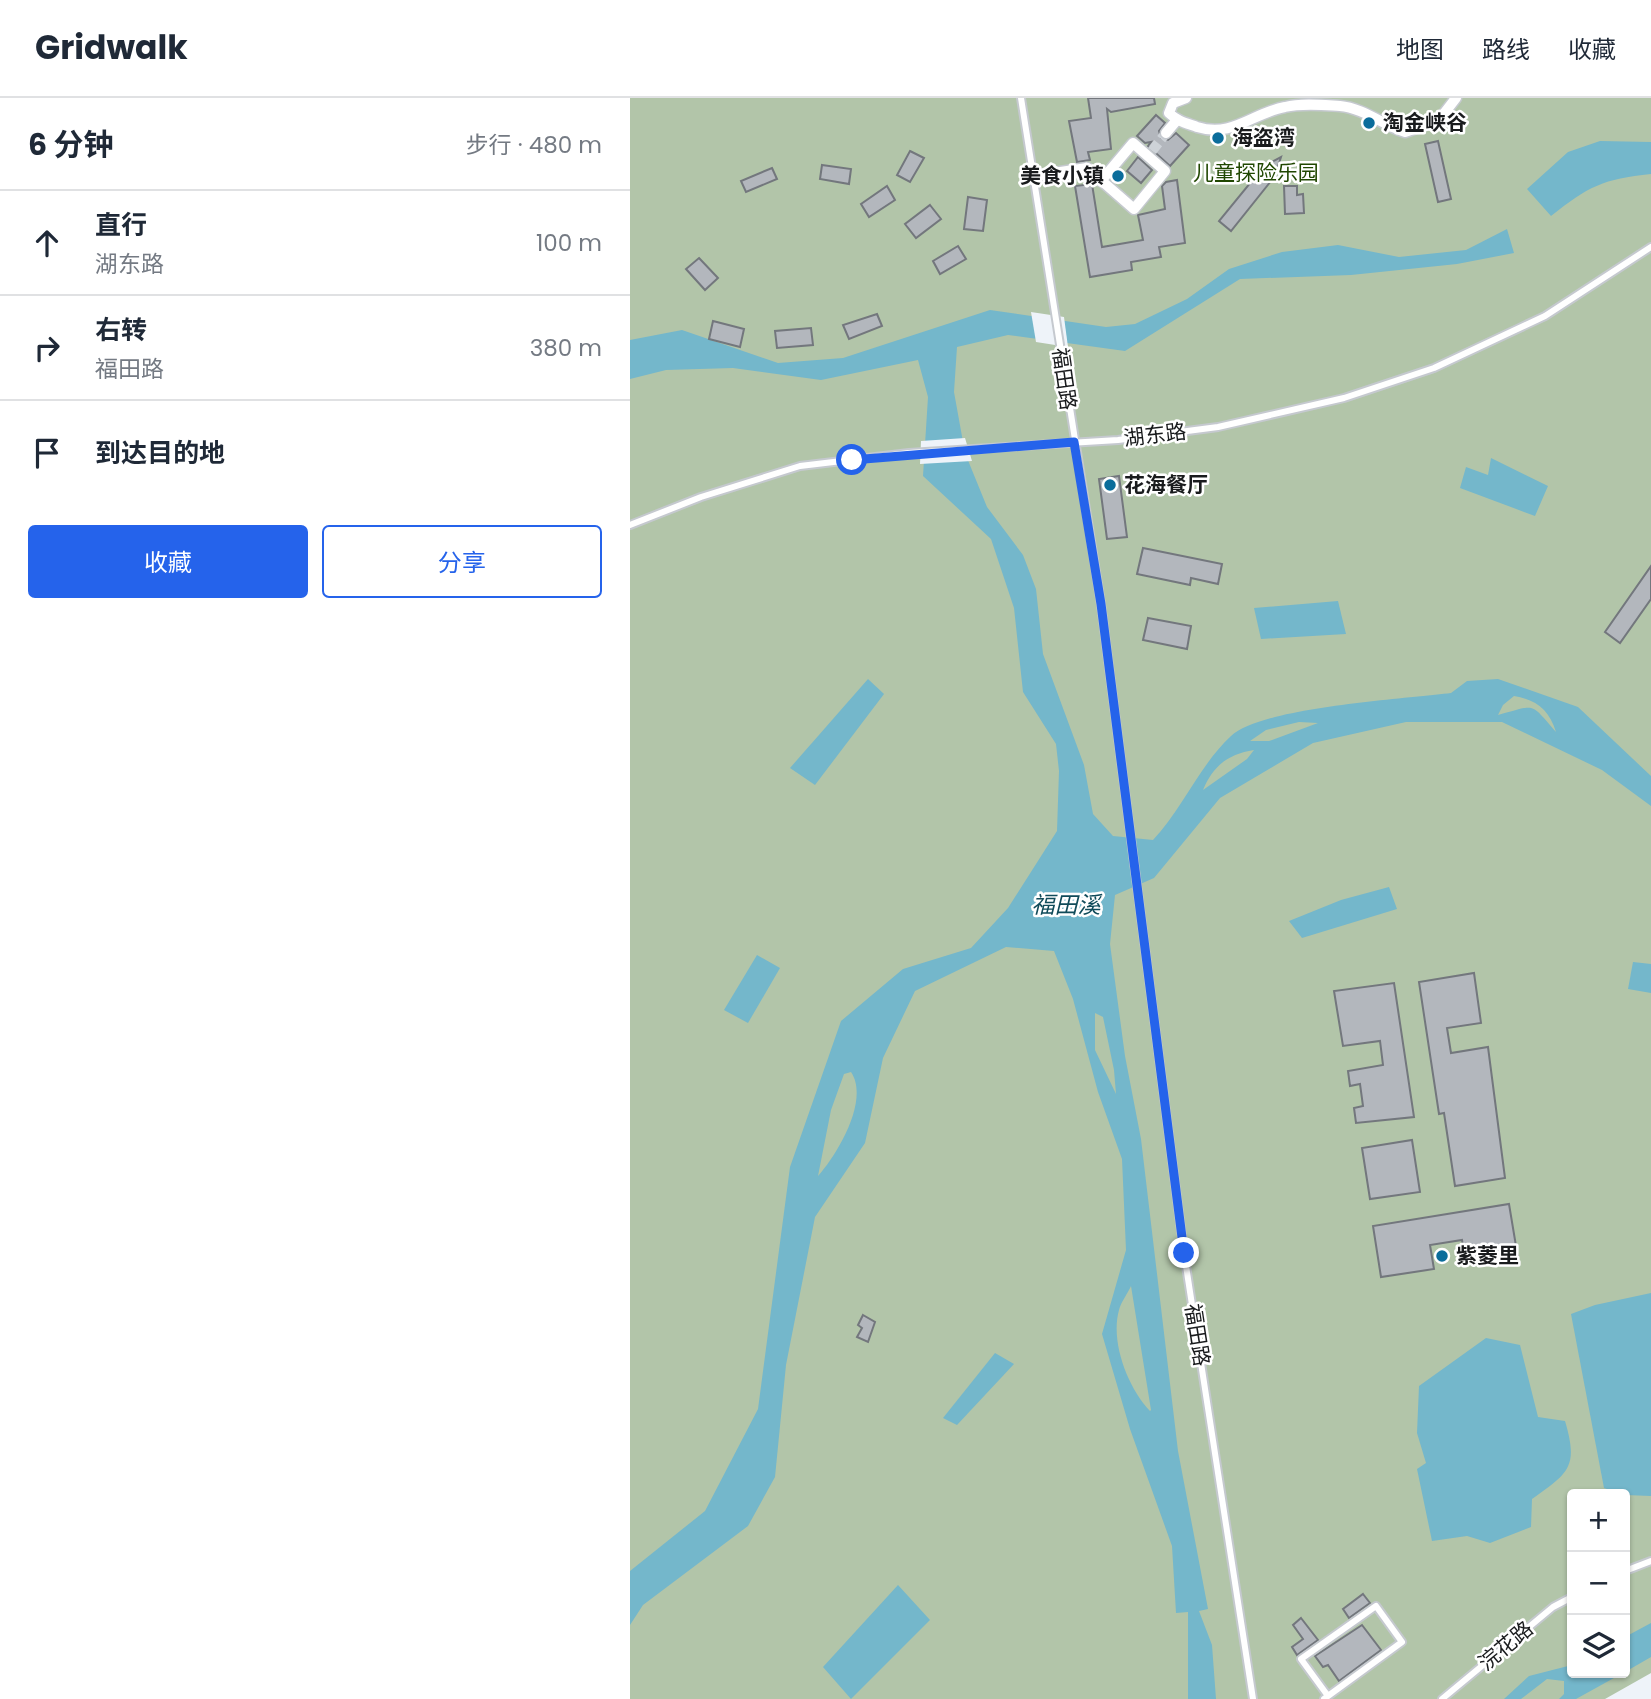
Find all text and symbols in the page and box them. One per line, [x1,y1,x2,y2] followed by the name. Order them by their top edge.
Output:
[35,24,188,71] text: Gridwalk
[1396,33,1444,66] text: 地图
[1482,33,1530,66] text: 路线
[1568,33,1616,66] text: 收藏
[1383,108,1467,137] place label: 淘金峡谷
[1361,115,1377,131] marker: 淘金峡谷
[28,123,113,166] text: 6 分钟
[1232,123,1295,152] place label: 海盗湾
[466,129,602,161] text: 步行 · 480 m
[1210,130,1226,146] marker: 海盗湾
[1193,158,1319,187] park label: 儿童探险乐园
[1020,161,1104,190] place label: 美食小镇
[1110,168,1126,184] marker: 美食小镇
[95,207,147,243] text: 直行
[28,224,66,262] icon: ahead
[536,227,602,259] text: 100 m
[95,248,164,280] text: 湖东路
[95,312,147,348] text: 右转
[28,329,66,367] icon: right
[530,332,602,364] text: 380 m
[1046,346,1083,412] street label: 福田路
[95,353,164,385] text: 福田路
[1122,416,1188,453] street label: 湖东路
[28,434,66,472] icon: arrive
[95,435,225,471] text: 到达目的地
[836,444,867,475] route start
[1124,470,1208,499] place label: 花海餐厅
[1102,477,1118,493] marker: 花海餐厅
[28,525,308,598] button: 收藏
[322,525,602,598] button: 分享
[1032,889,1104,921] water label: 福田溪
[1168,1237,1199,1268] route end
[1456,1241,1519,1270] place label: 紫菱里
[1434,1248,1450,1264] marker: 紫菱里
[1178,1302,1217,1368] street label: 福田路
[1567,1489,1630,1678] map controls
[1567,1489,1630,1552] button: +
[1567,1552,1630,1615] button: −
[1472,1614,1539,1677] street label: 浣花路
[1567,1615,1630,1678] button: layers

